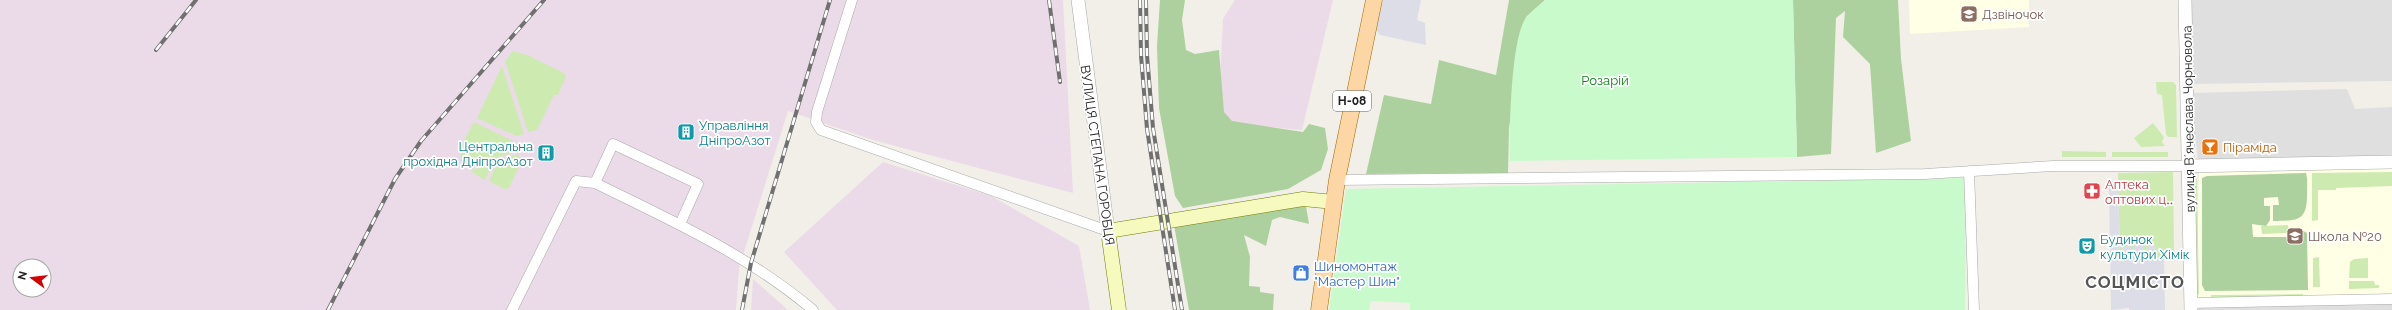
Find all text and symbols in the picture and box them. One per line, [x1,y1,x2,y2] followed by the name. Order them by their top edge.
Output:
[1959,4,1979,24] school or university icon: Дзвіночок
[1982,7,2044,22] place label: Дзвіночок
[2179,25,2198,213] street label: вулиця Вʼячеслава Чорновола
[1077,64,1118,246] street label: ВУЛИЦЯ СТЕПАНА ГОРОБЦЯ
[1581,73,1629,88] park label: Розарій
[1333,91,1371,111] road number: Н-08
[699,118,771,148] place label: Управління ДніпроАзот
[676,122,696,142] building icon: Управління ДніпроАзот
[2200,137,2220,157] bar icon: Піраміда
[403,139,533,169] place label: Центральна прохідна ДніпроАзот
[2223,140,2277,155] place label: Піраміда
[536,143,556,163] building icon: Центральна прохідна ДніпроАзот
[2105,177,2173,207] place label: Аптека оптових ц‥
[2082,181,2102,201] pharmacy icon: Аптека оптових ц‥
[2285,226,2305,246] school or university icon: Школа №20
[2308,229,2382,244] place label: Школа №20
[2100,232,2190,262] place label: Будинок культури Хімік
[2077,236,2097,256] theatre icon: Будинок культури Хімік
[12,258,52,298] north arrow
[1314,259,1400,289] place label: Шиномонтаж "Мастер Шин"
[1291,263,1311,283] shop icon: Шиномонтаж "Мастер Шин"
[15,270,30,281] text: N
[2085,272,2185,292] district label: СОЦМІСТО

